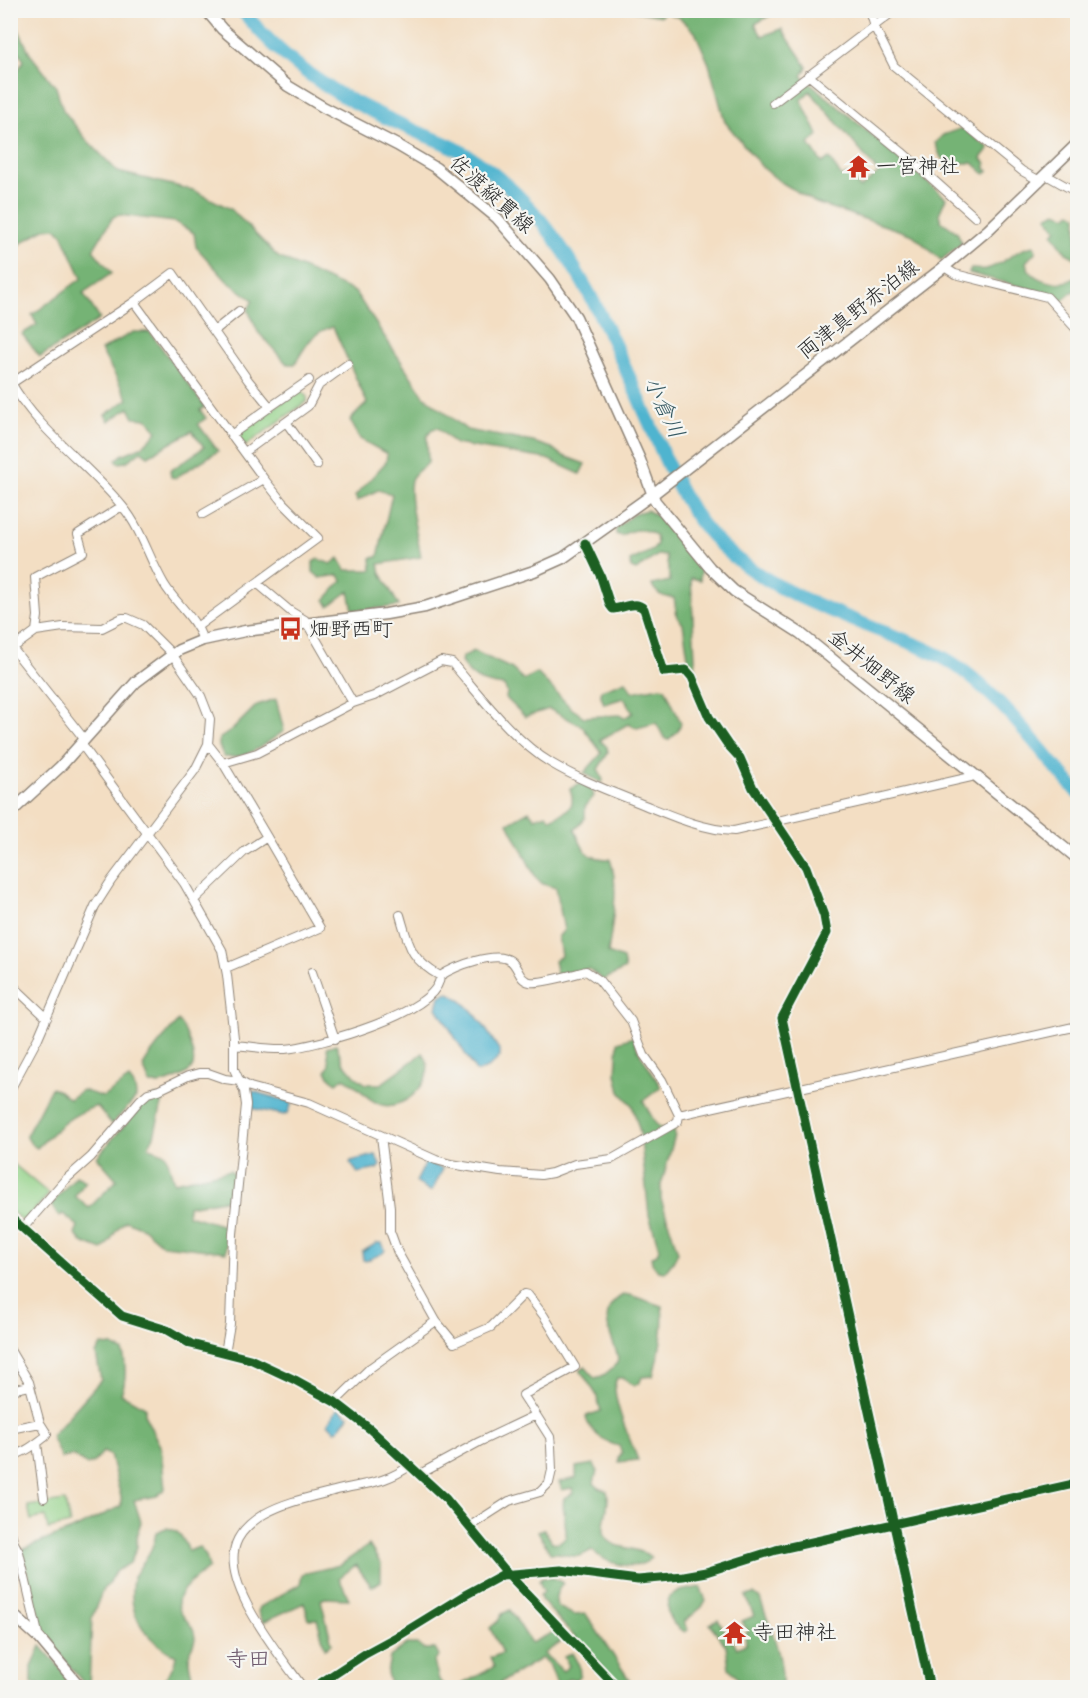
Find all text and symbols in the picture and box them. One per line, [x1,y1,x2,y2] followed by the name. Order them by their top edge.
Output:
[441,148,541,243] street label: 佐渡縦貫線
[876,151,960,184] place label: 一宮神社
[845,153,871,179] temple icon: 一宮神社
[791,252,927,368] street label: 両津真野赤泊線
[633,371,693,445] water label: 小倉川
[309,614,393,647] place label: 畑野西町
[278,616,304,642] bus stop icon: 畑野西町
[820,621,922,713] street label: 金井畑野線
[753,1617,837,1650] place label: 寺田神社
[722,1619,748,1645] temple icon: 寺田神社
[226,1643,270,1678] district label: 寺田

